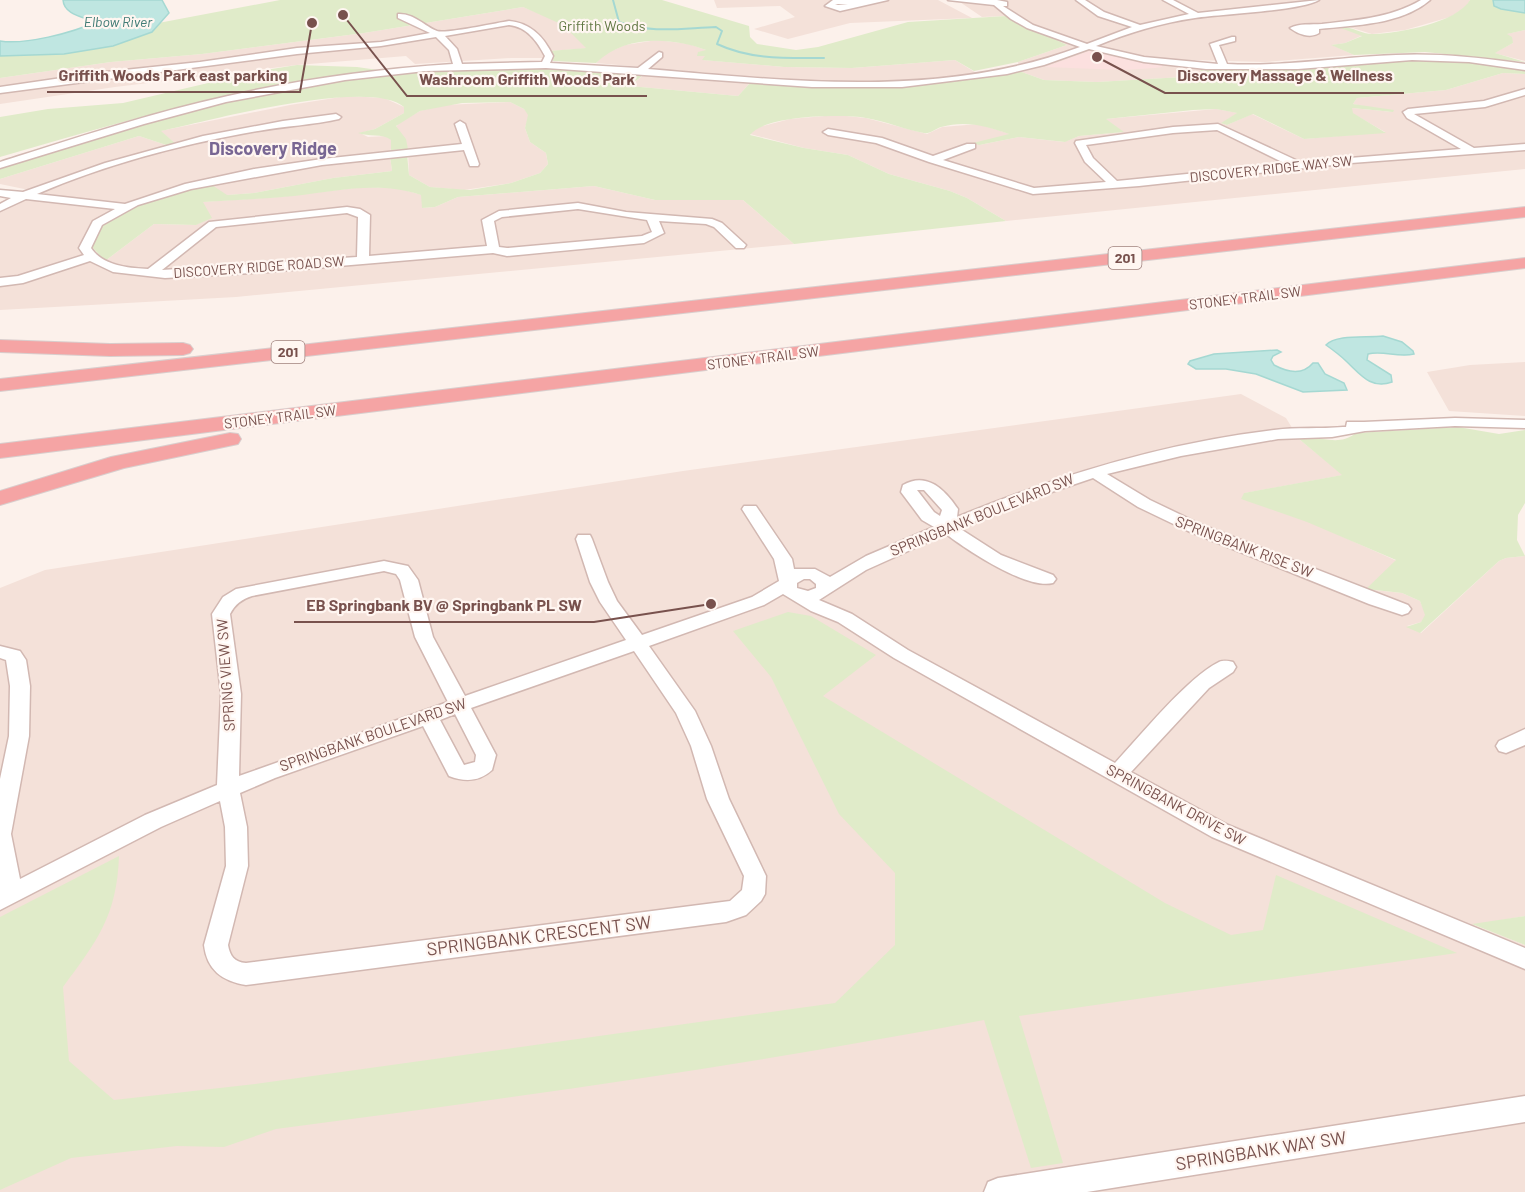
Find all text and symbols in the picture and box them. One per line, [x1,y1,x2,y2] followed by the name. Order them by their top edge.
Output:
[84,13,153,30] water label: Elbow River
[558,17,646,34] park label: Griffith Woods
[47,58,300,92] callout: Griffith Woods Park east parking
[1165,59,1404,93] callout: Discovery Massage & Wellness
[407,62,647,96] callout: Washroom Griffith Woods Park
[59,65,287,84] text: Griffith Woods Park east parking
[1177,65,1393,84] text: Discovery Massage & Wellness
[419,69,635,88] text: Washroom Griffith Woods Park
[209,137,337,159] district label: Discovery Ridge
[1189,152,1353,185] street label: DISCOVERY RIDGE WAY SW
[1108,247,1142,269] road number: 201
[173,252,345,281] street label: DISCOVERY RIDGE ROAD SW
[1188,282,1302,313] street label: STONEY TRAIL SW
[272,341,304,363] road number: 201
[706,342,820,373] street label: STONEY TRAIL SW
[223,401,337,432] street label: STONEY TRAIL SW
[887,469,1076,559] street label: SPRINGBANK BOULEVARD SW
[1173,511,1316,581] street label: SPRINGBANK RISE SW
[294,588,594,622] callout: EB Springbank BV @ Springbank PL SW
[306,595,582,614] text: EB Springbank BV @ Springbank PL SW
[212,618,238,732] street label: SPRING VIEW SW
[277,694,469,775] street label: SPRINGBANK BOULEVARD SW
[1104,760,1249,849] street label: SPRINGBANK DRIVE SW
[425,910,653,960] street label: SPRINGBANK CRESCENT SW
[1174,1126,1348,1174] street label: SPRINGBANK WAY SW

